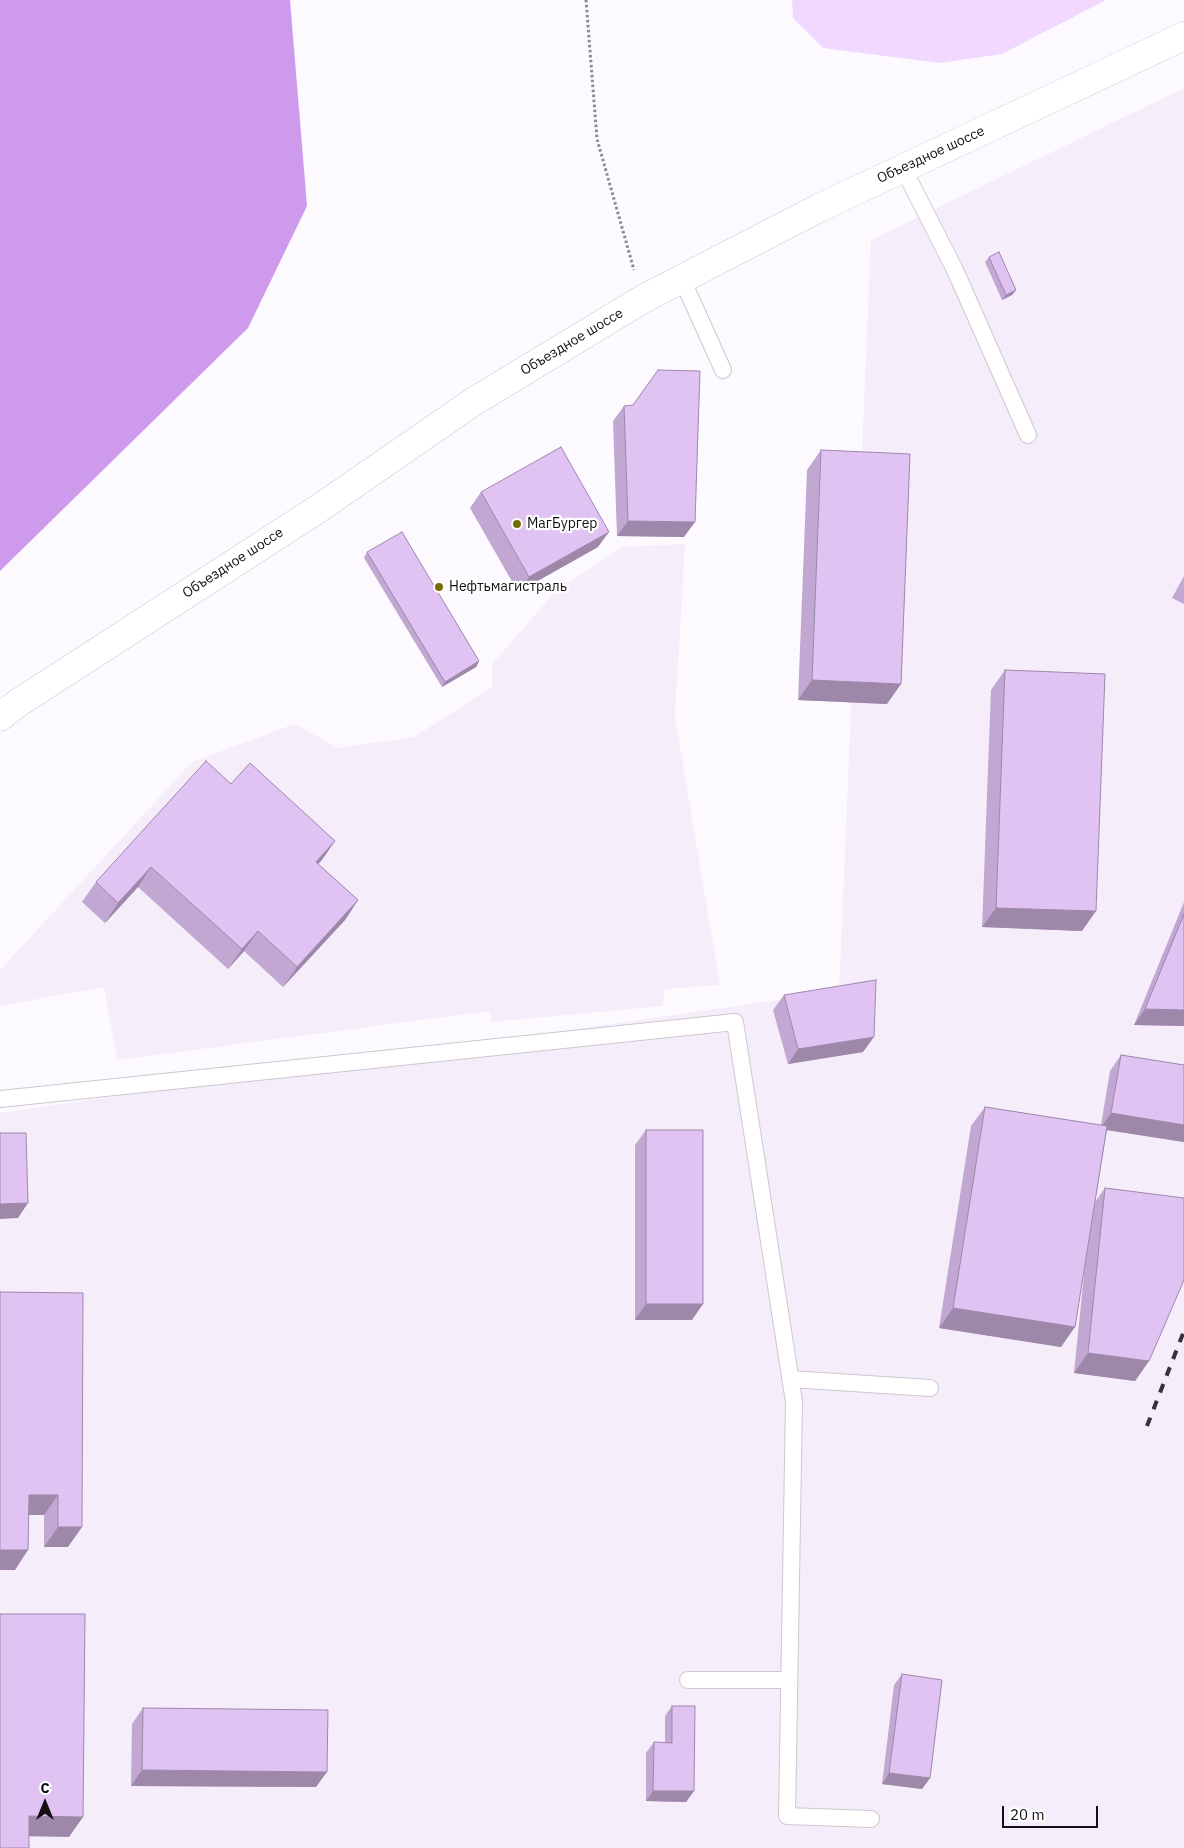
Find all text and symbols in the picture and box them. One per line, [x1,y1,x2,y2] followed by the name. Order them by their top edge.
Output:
[875,123,987,187] street label: Объездное шоссе
[518,305,626,379] street label: Объездное шоссе
[527,516,597,532] place label: МагБургер
[511,518,523,530] marker: МагБургер
[180,524,286,602] street label: Объездное шоссе
[449,579,567,595] place label: Нефтьмагистраль
[433,581,445,593] marker: Нефтьмагистраль
[20,1778,70,1828] north arrow
[40,1779,50,1797] text: С
[1004,1796,1100,1828] scale bar
[1010,1805,1045,1824] text: 20 m

